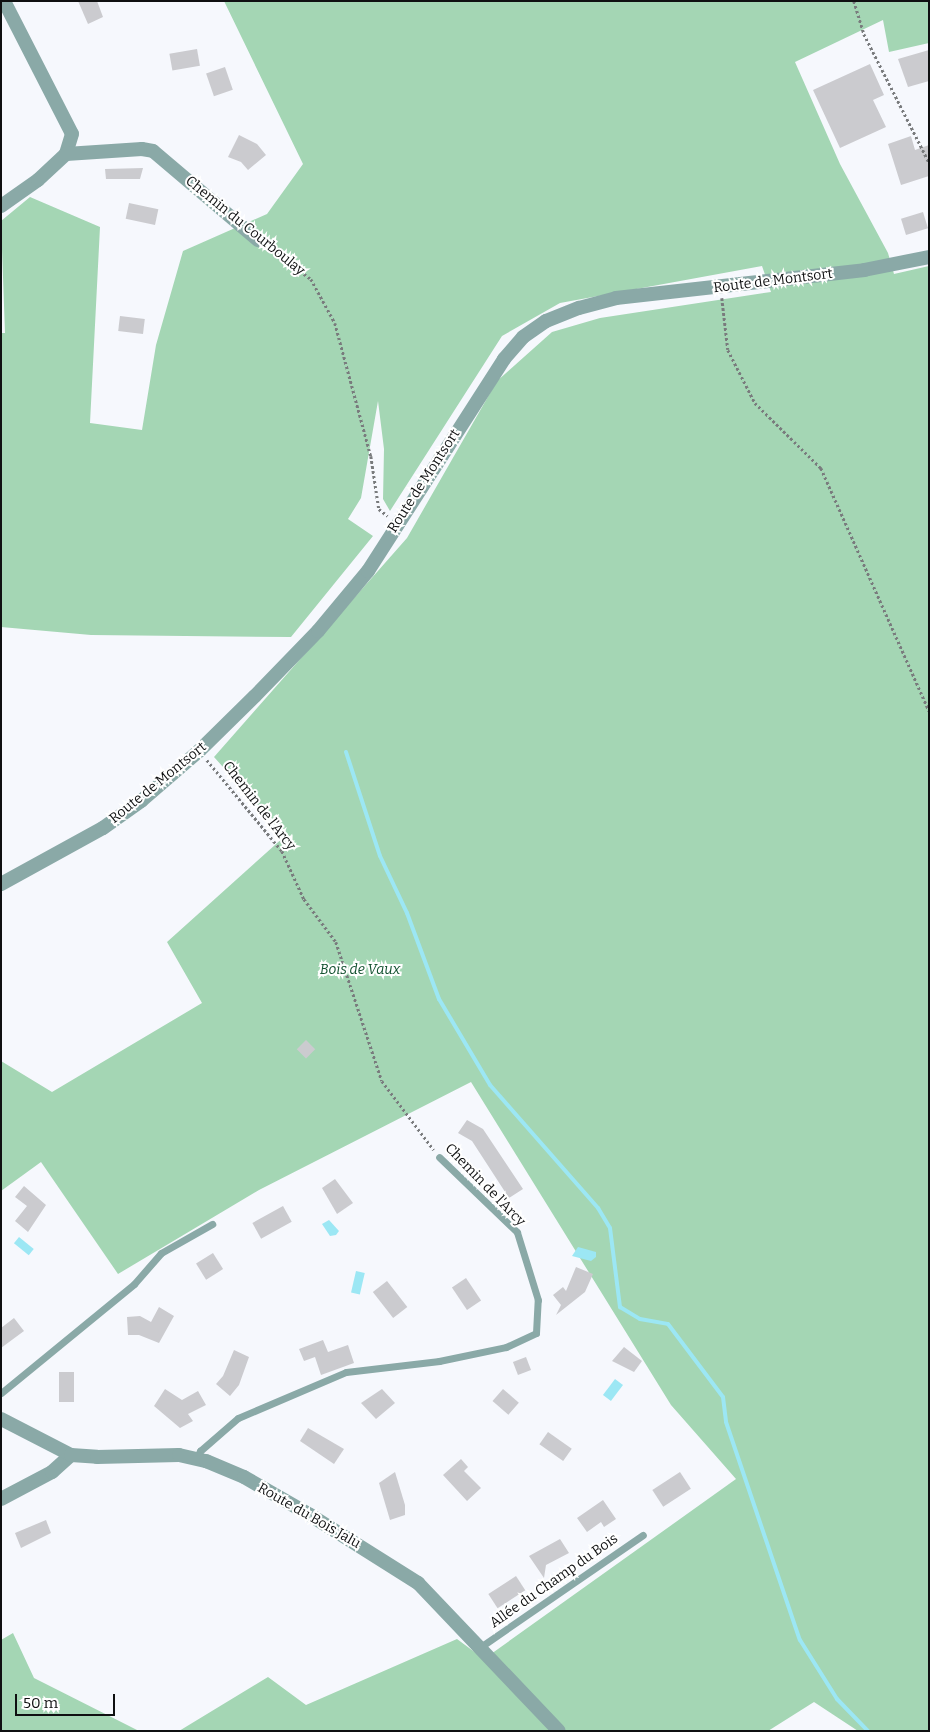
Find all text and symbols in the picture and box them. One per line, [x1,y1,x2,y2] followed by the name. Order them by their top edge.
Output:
[182,173,308,279] street label: Chemin du Courboulay
[713,265,833,297] street label: Route de Montsort
[384,426,464,536] street label: Route de Montsort
[106,739,210,827] street label: Route de Montsort
[219,758,299,854] street label: Chemin de l'Arcy
[320,962,400,978] park label: Bois de Vaux
[441,1140,529,1230] street label: Chemin de l'Arcy
[255,1480,363,1552] street label: Route du Bois Jalu
[487,1530,621,1632] street label: Allée du Champ du Bois
[18,1684,118,1716] scale bar
[23,1694,58,1712] text: 50 m

